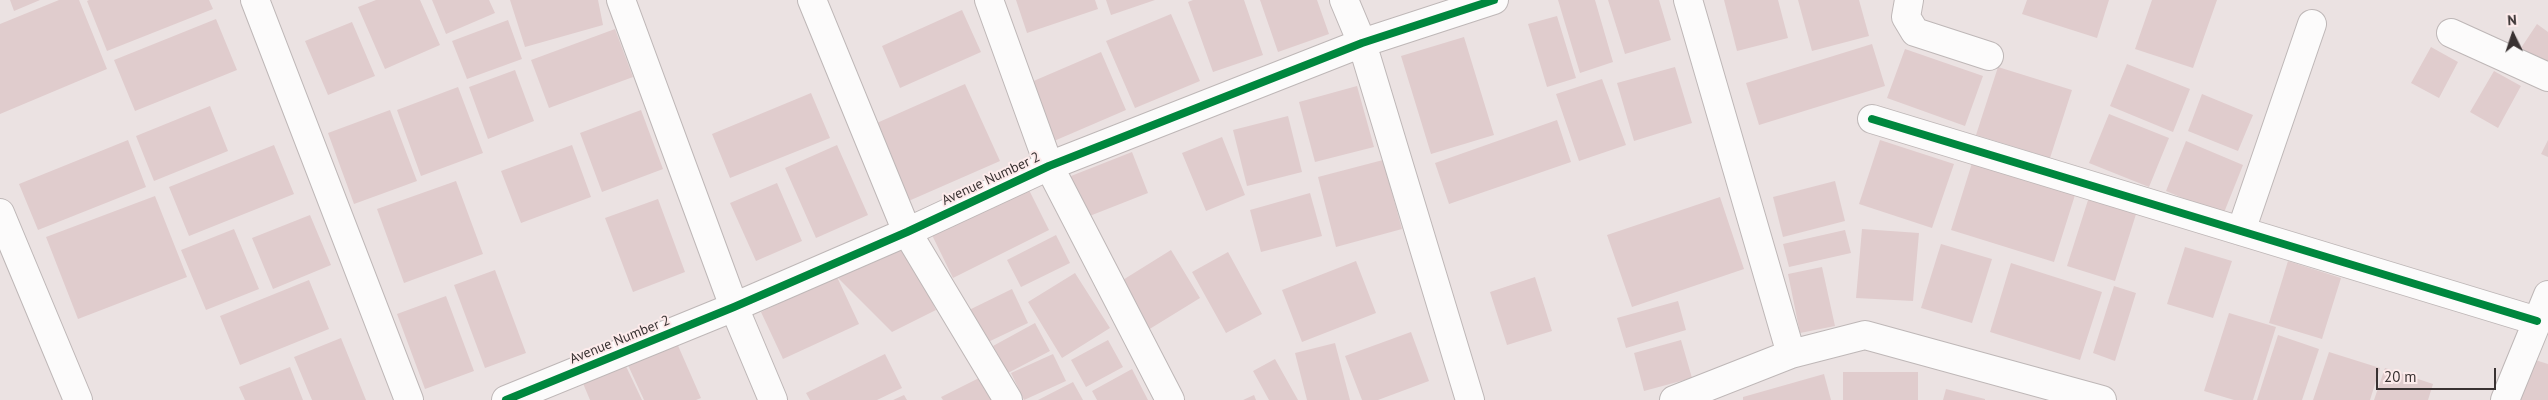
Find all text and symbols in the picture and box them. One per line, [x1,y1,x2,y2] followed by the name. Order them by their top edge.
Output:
[2488,10,2538,60] north arrow
[2507,11,2517,29] text: N
[939,149,1043,209] street label: Avenue Number 2
[567,312,673,368] street label: Avenue Number 2
[2378,358,2498,390] scale bar
[2384,367,2417,386] text: 20 m

